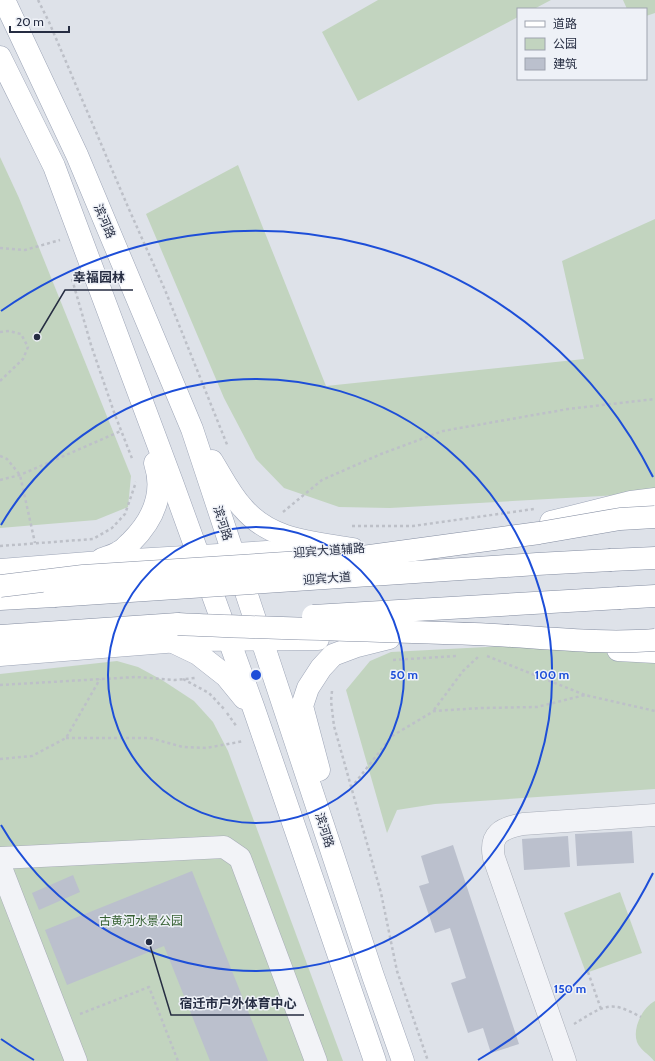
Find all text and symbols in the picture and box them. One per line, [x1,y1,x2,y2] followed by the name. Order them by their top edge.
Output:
[10,8,69,34] scale bar
[517,8,647,80] legend
[16,14,44,29] text: 20 m
[553,16,577,31] text: 道路
[553,36,577,51] text: 公园
[553,56,577,71] text: 建筑
[91,201,119,241] street label: 滨河路
[65,265,133,290] callout: 幸福园林
[73,269,125,285] text: 幸福园林
[210,504,236,542] street label: 滨河路
[293,540,365,560] street label: 迎宾大道辅路
[303,569,351,587] street label: 迎宾大道
[390,667,418,682] text: 50 m
[535,667,569,682] text: 100 m
[249,668,263,682] centre of rings
[312,811,338,849] street label: 滨河路
[99,913,183,928] park label: 古黄河水景公园
[554,981,586,996] text: 150 m
[171,990,304,1015] callout: 宿迁市户外体育中心
[179,995,297,1011] text: 宿迁市户外体育中心

